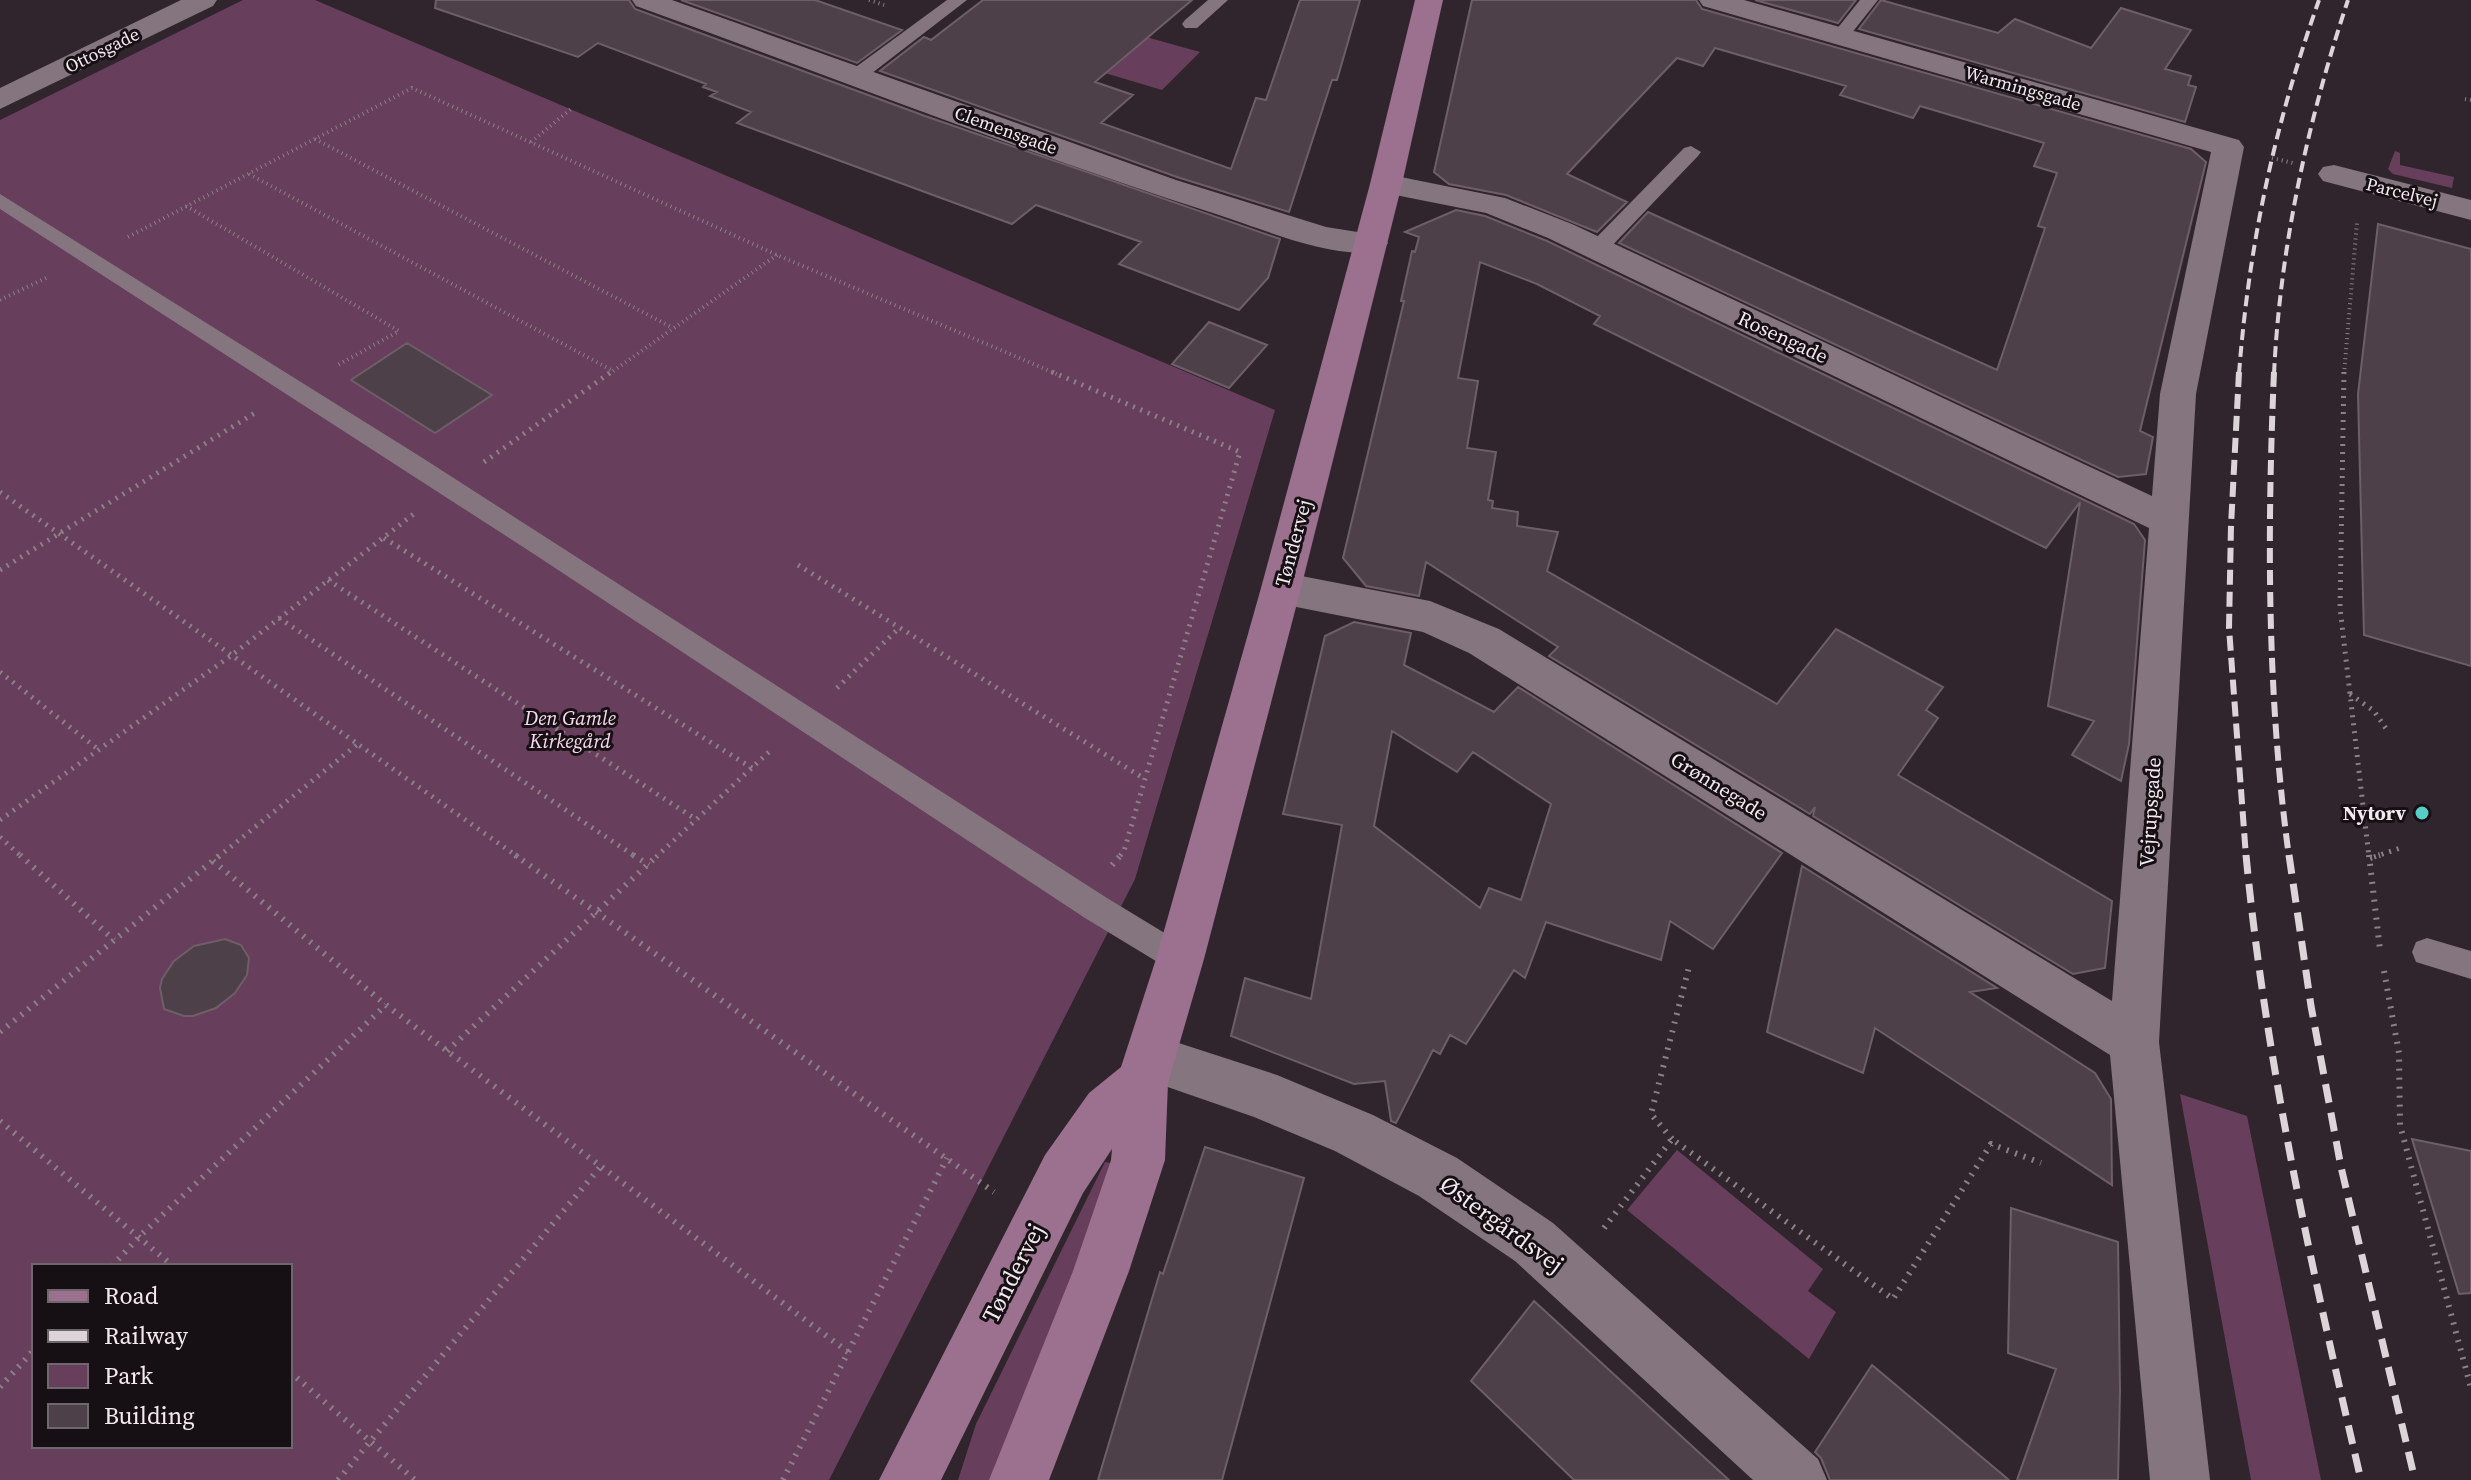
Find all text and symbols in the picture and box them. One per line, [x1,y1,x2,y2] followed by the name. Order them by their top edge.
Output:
[61,21,143,79] street label: Ottosgade
[1962,59,2084,117] street label: Warmingsgade
[951,100,1061,160] street label: Clemensgade
[2364,171,2440,213] street label: Parcelvej
[1733,304,1833,370] street label: Rosengade
[1268,496,1318,590] street label: Tøndervej
[523,704,616,755] park label: Den Gamle Kirkegård
[1665,745,1773,827] street label: Grønnegade
[2132,756,2168,868] street label: Vejrupsgade
[2343,799,2406,827] place label: Nytorv
[2413,804,2431,822] marker: Nytorv
[1433,1168,1571,1280] street label: Østergårdsvej
[974,1218,1052,1328] street label: Tøndervej
[32,1264,292,1448] legend
[104,1279,159,1312] text: Road
[104,1319,189,1352] text: Railway
[104,1359,154,1392] text: Park
[104,1399,195,1432] text: Building

